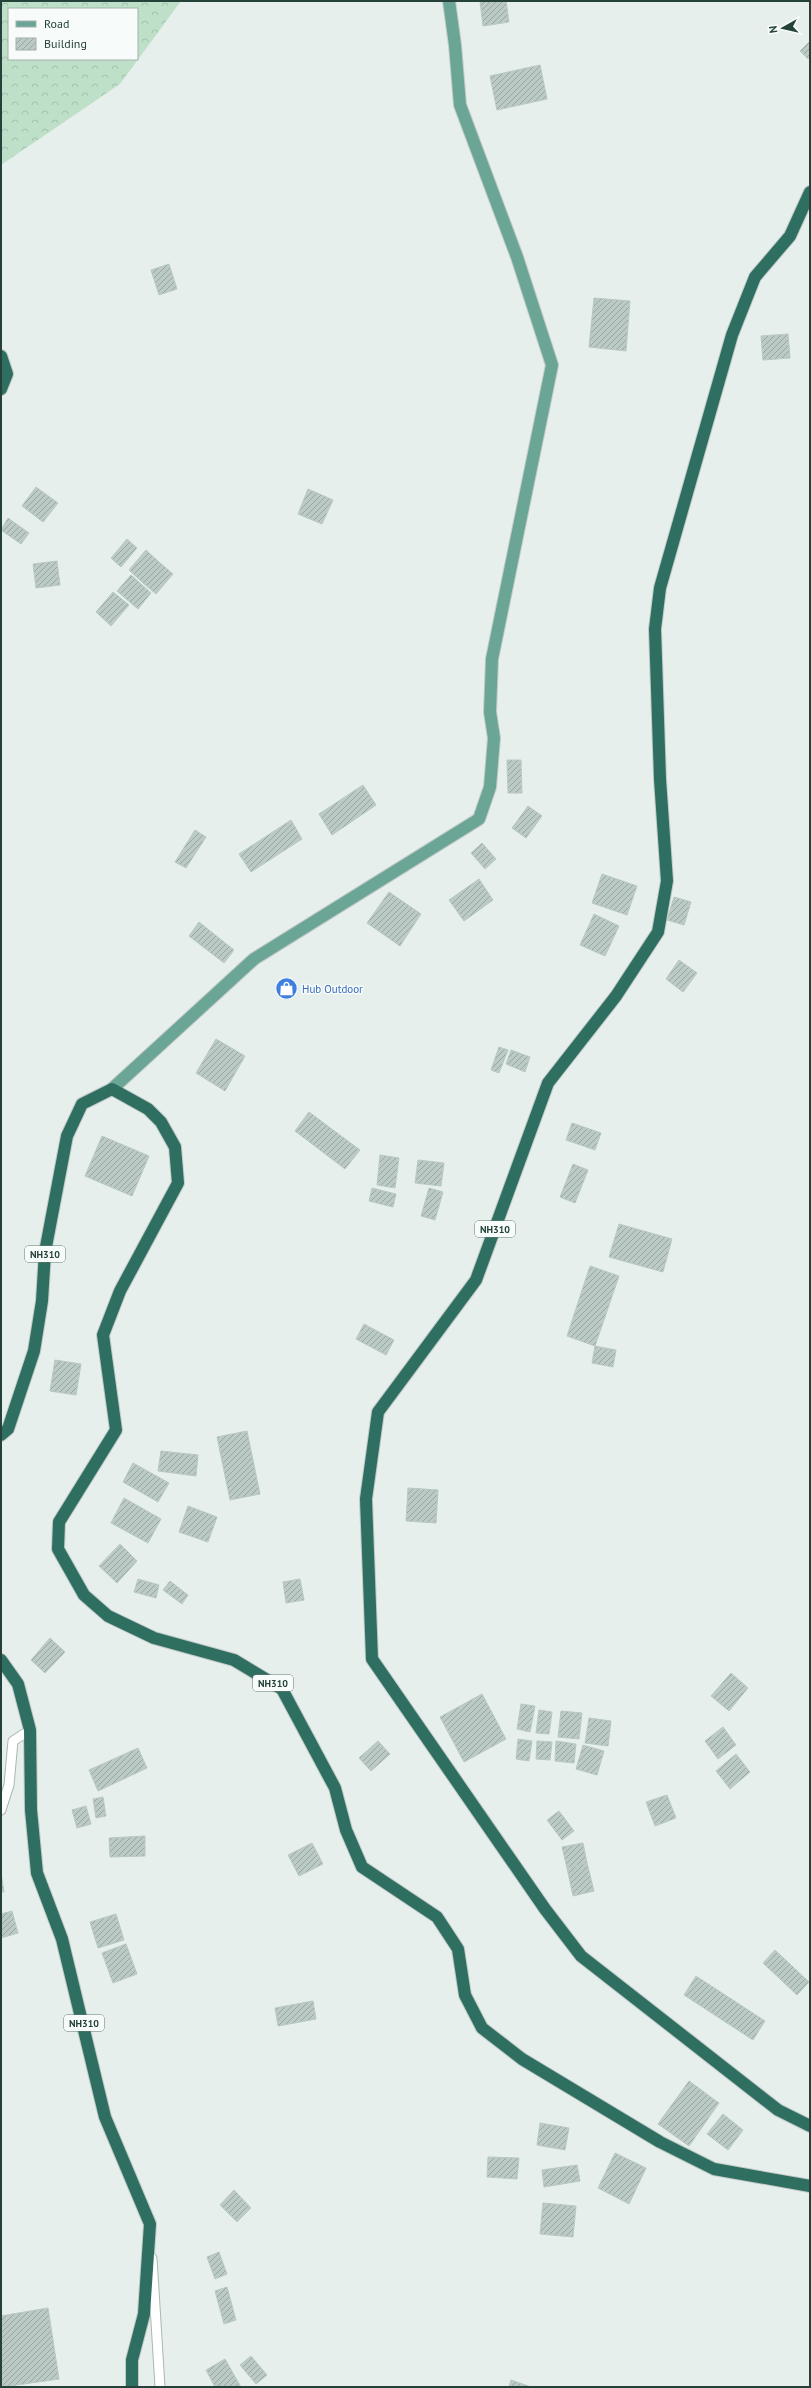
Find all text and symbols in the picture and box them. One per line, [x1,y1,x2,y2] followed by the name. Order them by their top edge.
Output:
[8,8,138,60] legend
[763,8,803,48] north arrow
[44,16,69,31] text: Road
[766,25,781,34] text: N
[44,36,87,51] text: Building
[274,976,300,1002] shop icon: Hub Outdoor
[302,982,363,996] place label: Hub Outdoor
[475,1221,515,1237] road number: NH310
[25,1246,65,1262] road number: NH310
[253,1675,293,1691] road number: NH310
[64,2015,104,2031] road number: NH310

